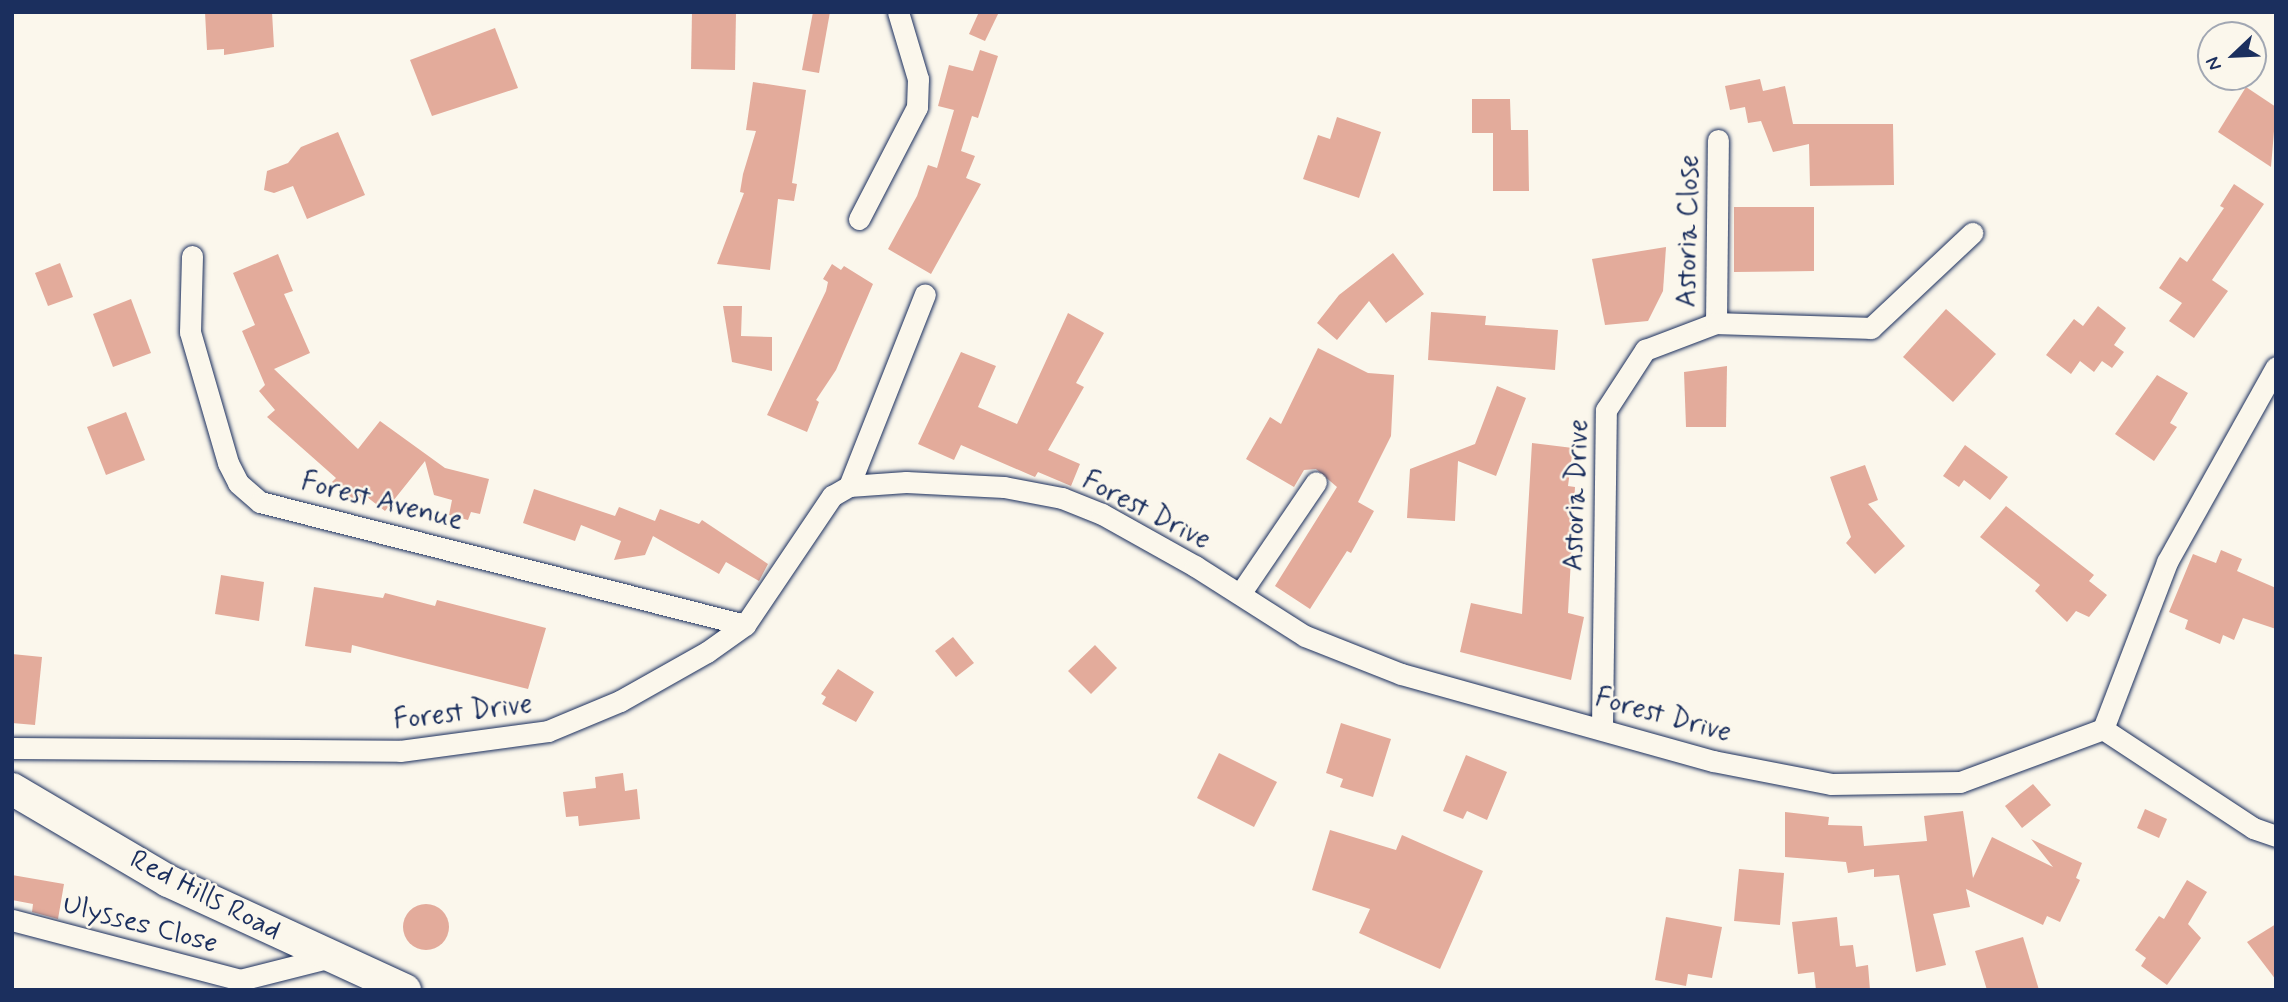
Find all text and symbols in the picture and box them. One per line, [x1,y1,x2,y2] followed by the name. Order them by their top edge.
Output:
[2197,21,2267,91] north arrow
[2200,53,2228,74] text: N
[1671,154,1707,308] street label: Astoria Close
[1558,418,1596,572] street label: Astoria Drive
[1076,464,1216,558] street label: Forest Drive
[298,466,466,538] street label: Forest Avenue
[1591,682,1735,750] street label: Forest Drive
[392,688,534,738] street label: Forest Drive
[124,844,286,948] street label: Red Hills Road
[59,888,221,962] street label: Ulysses Close

